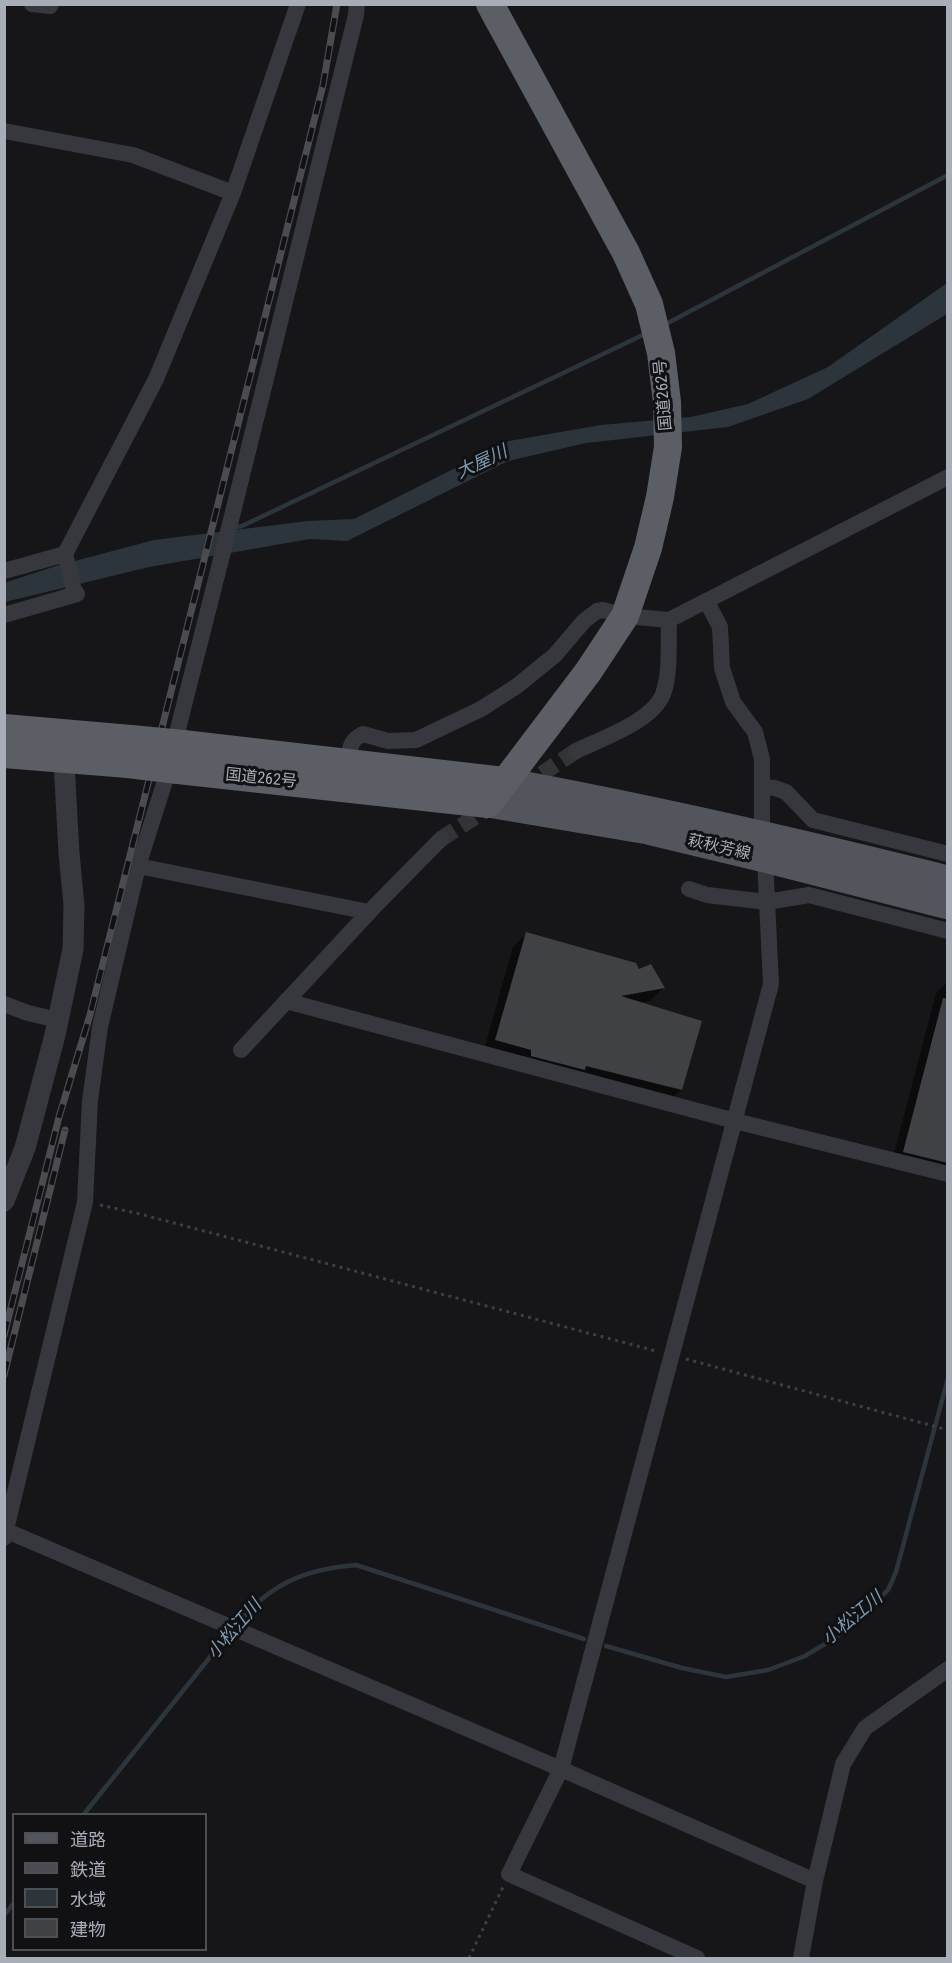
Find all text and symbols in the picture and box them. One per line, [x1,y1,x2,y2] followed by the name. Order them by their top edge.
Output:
[651,358,677,432] street label: 国道262号
[453,442,511,484] water label: 大屋川
[224,766,298,792] street label: 国道262号
[686,831,752,865] street label: 萩秋芳線
[818,1588,888,1650] water label: 小松江川
[203,1596,267,1664] water label: 小松江川
[12,1813,207,1951] legend
[70,1829,106,1850] text: 道路
[70,1859,106,1880] text: 鉄道
[70,1889,106,1910] text: 水域
[70,1919,106,1940] text: 建物

